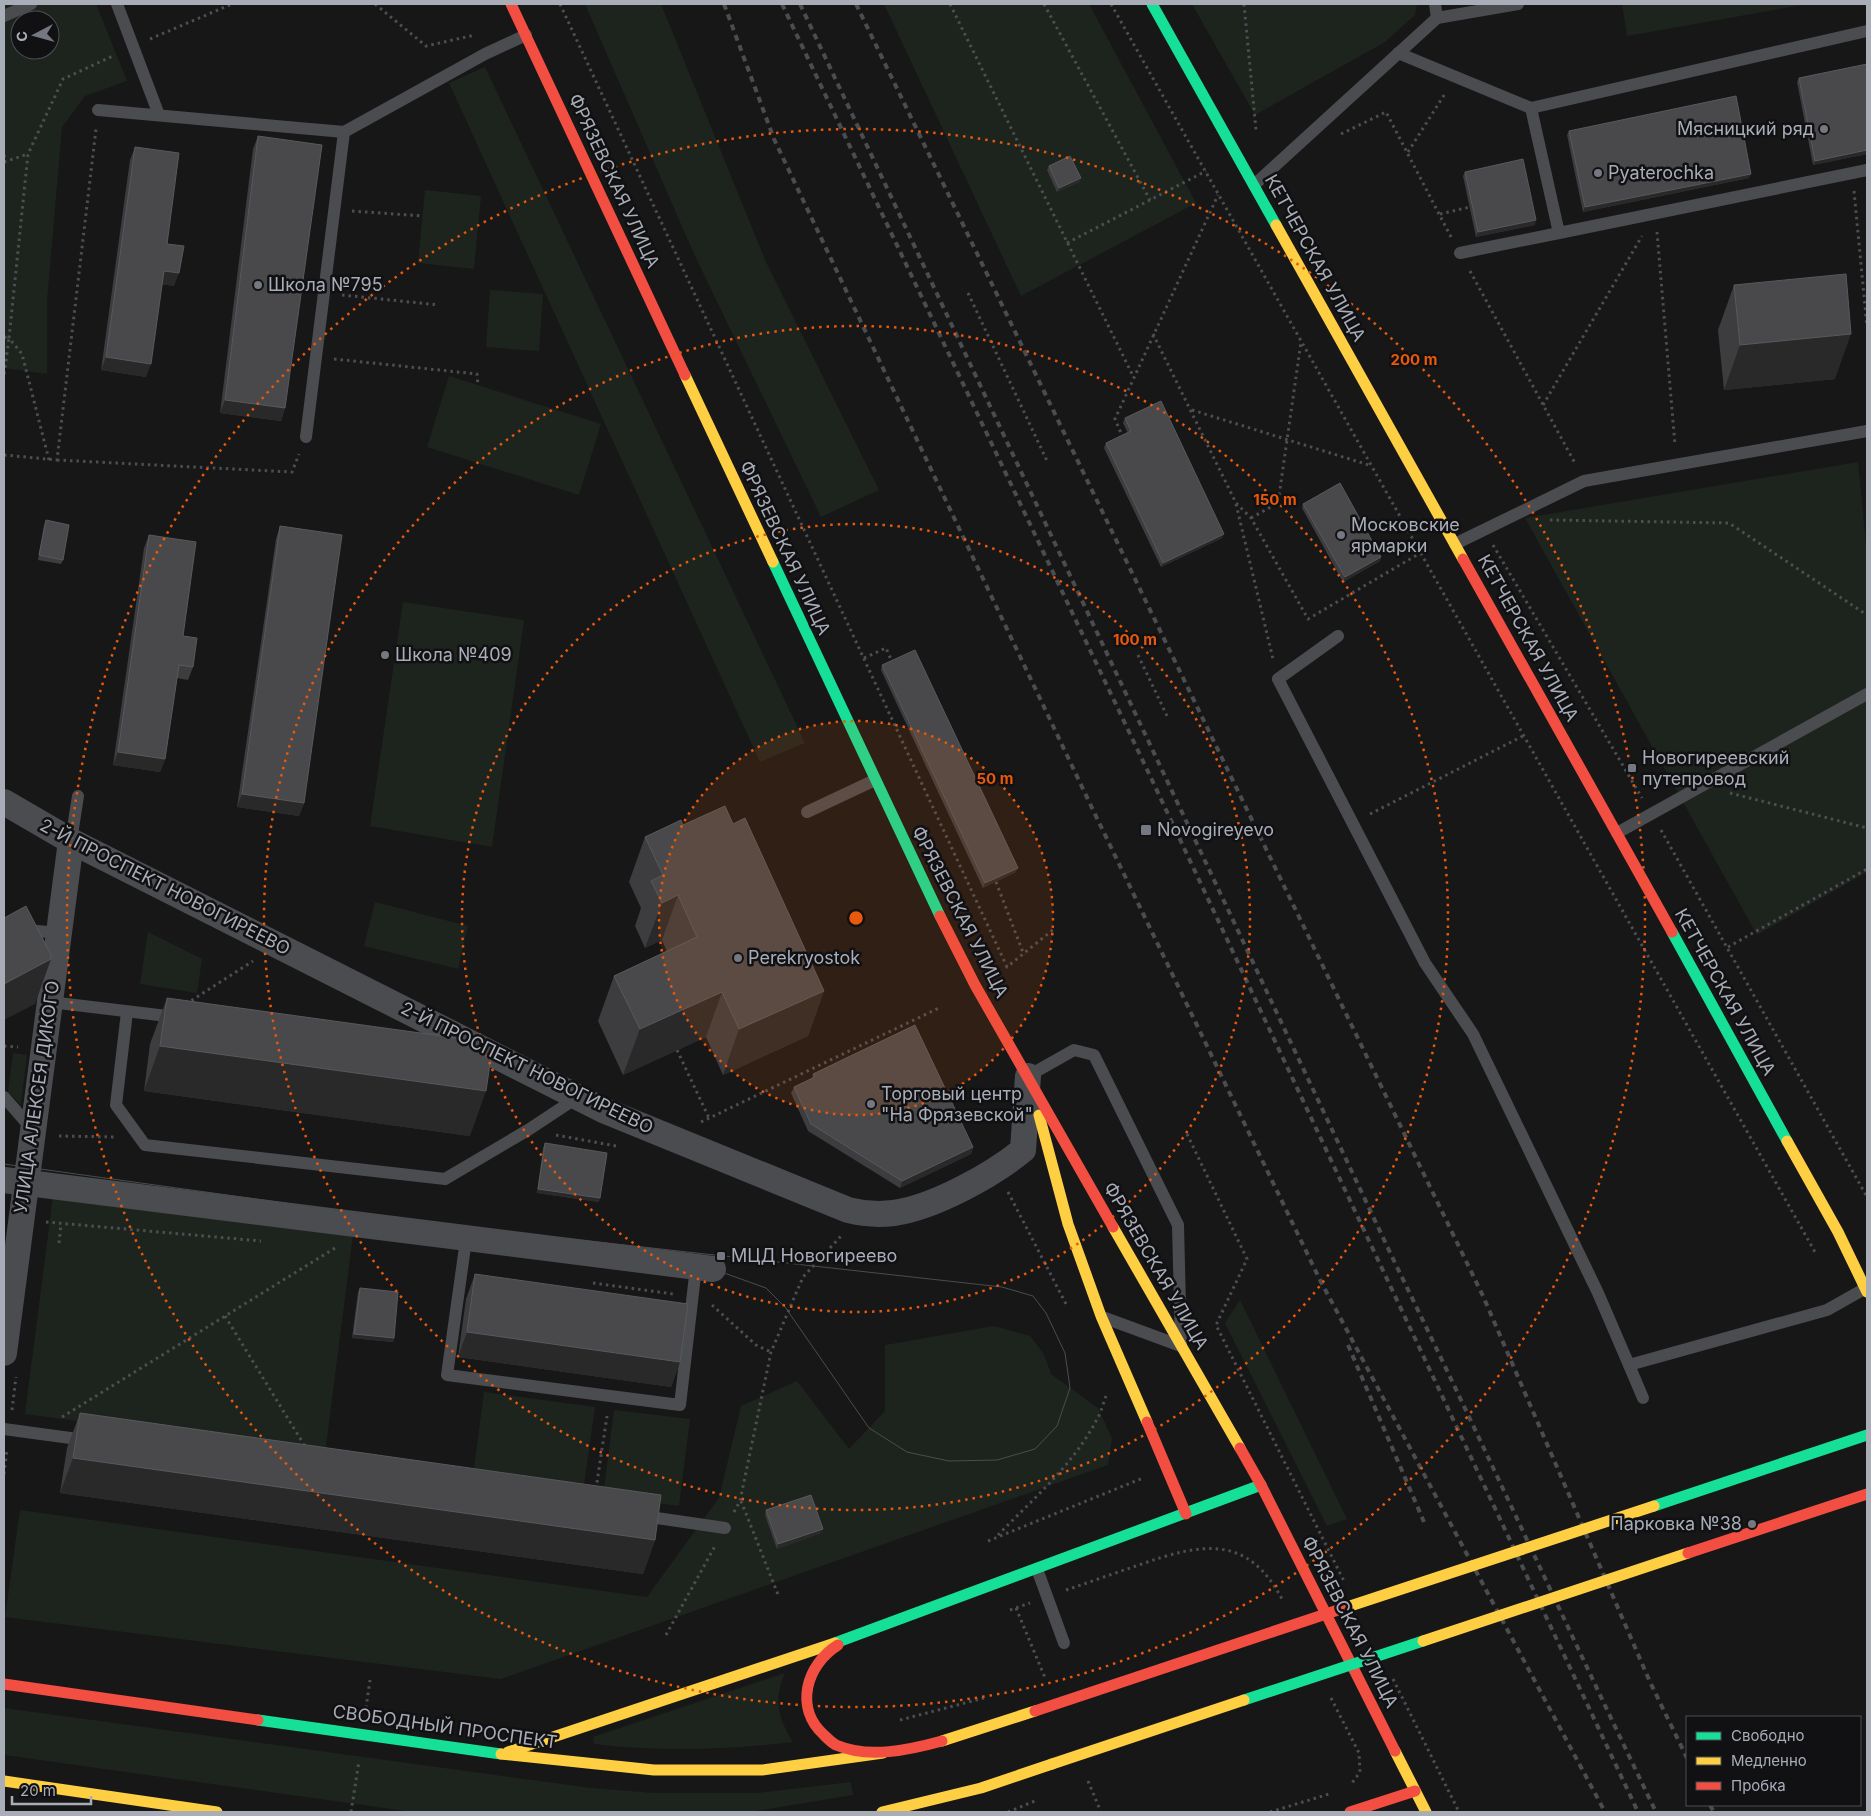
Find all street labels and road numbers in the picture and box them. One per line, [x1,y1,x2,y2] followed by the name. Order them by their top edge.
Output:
[565,90,664,271] street label: ФРЯЗЕВСКАЯ УЛИЦА
[1261,171,1370,345] street label: КЕТЧЕРСКАЯ УЛИЦА
[736,457,835,638] street label: ФРЯЗЕВСКАЯ УЛИЦА
[1474,551,1583,725] street label: КЕТЧЕРСКАЯ УЛИЦА
[37,813,294,959] street label: 2-Й ПРОСПЕКТ НОВОГИРЕЕВО
[908,822,1013,1001] street label: ФРЯЗЕВСКАЯ УЛИЦА
[1671,905,1780,1079] street label: КЕТЧЕРСКАЯ УЛИЦА
[10,979,63,1215] street label: УЛИЦА АЛЕКСЕЯ ДИКОГО
[398,996,657,1138] street label: 2-Й ПРОСПЕКТ НОВОГИРЕЕВО
[1100,1178,1213,1353] street label: ФРЯЗЕВСКАЯ УЛИЦА
[1298,1532,1403,1711] street label: ФРЯЗЕВСКАЯ УЛИЦА
[331,1699,559,1753] street label: СВОБОДНЫЙ ПРОСПЕКТ

